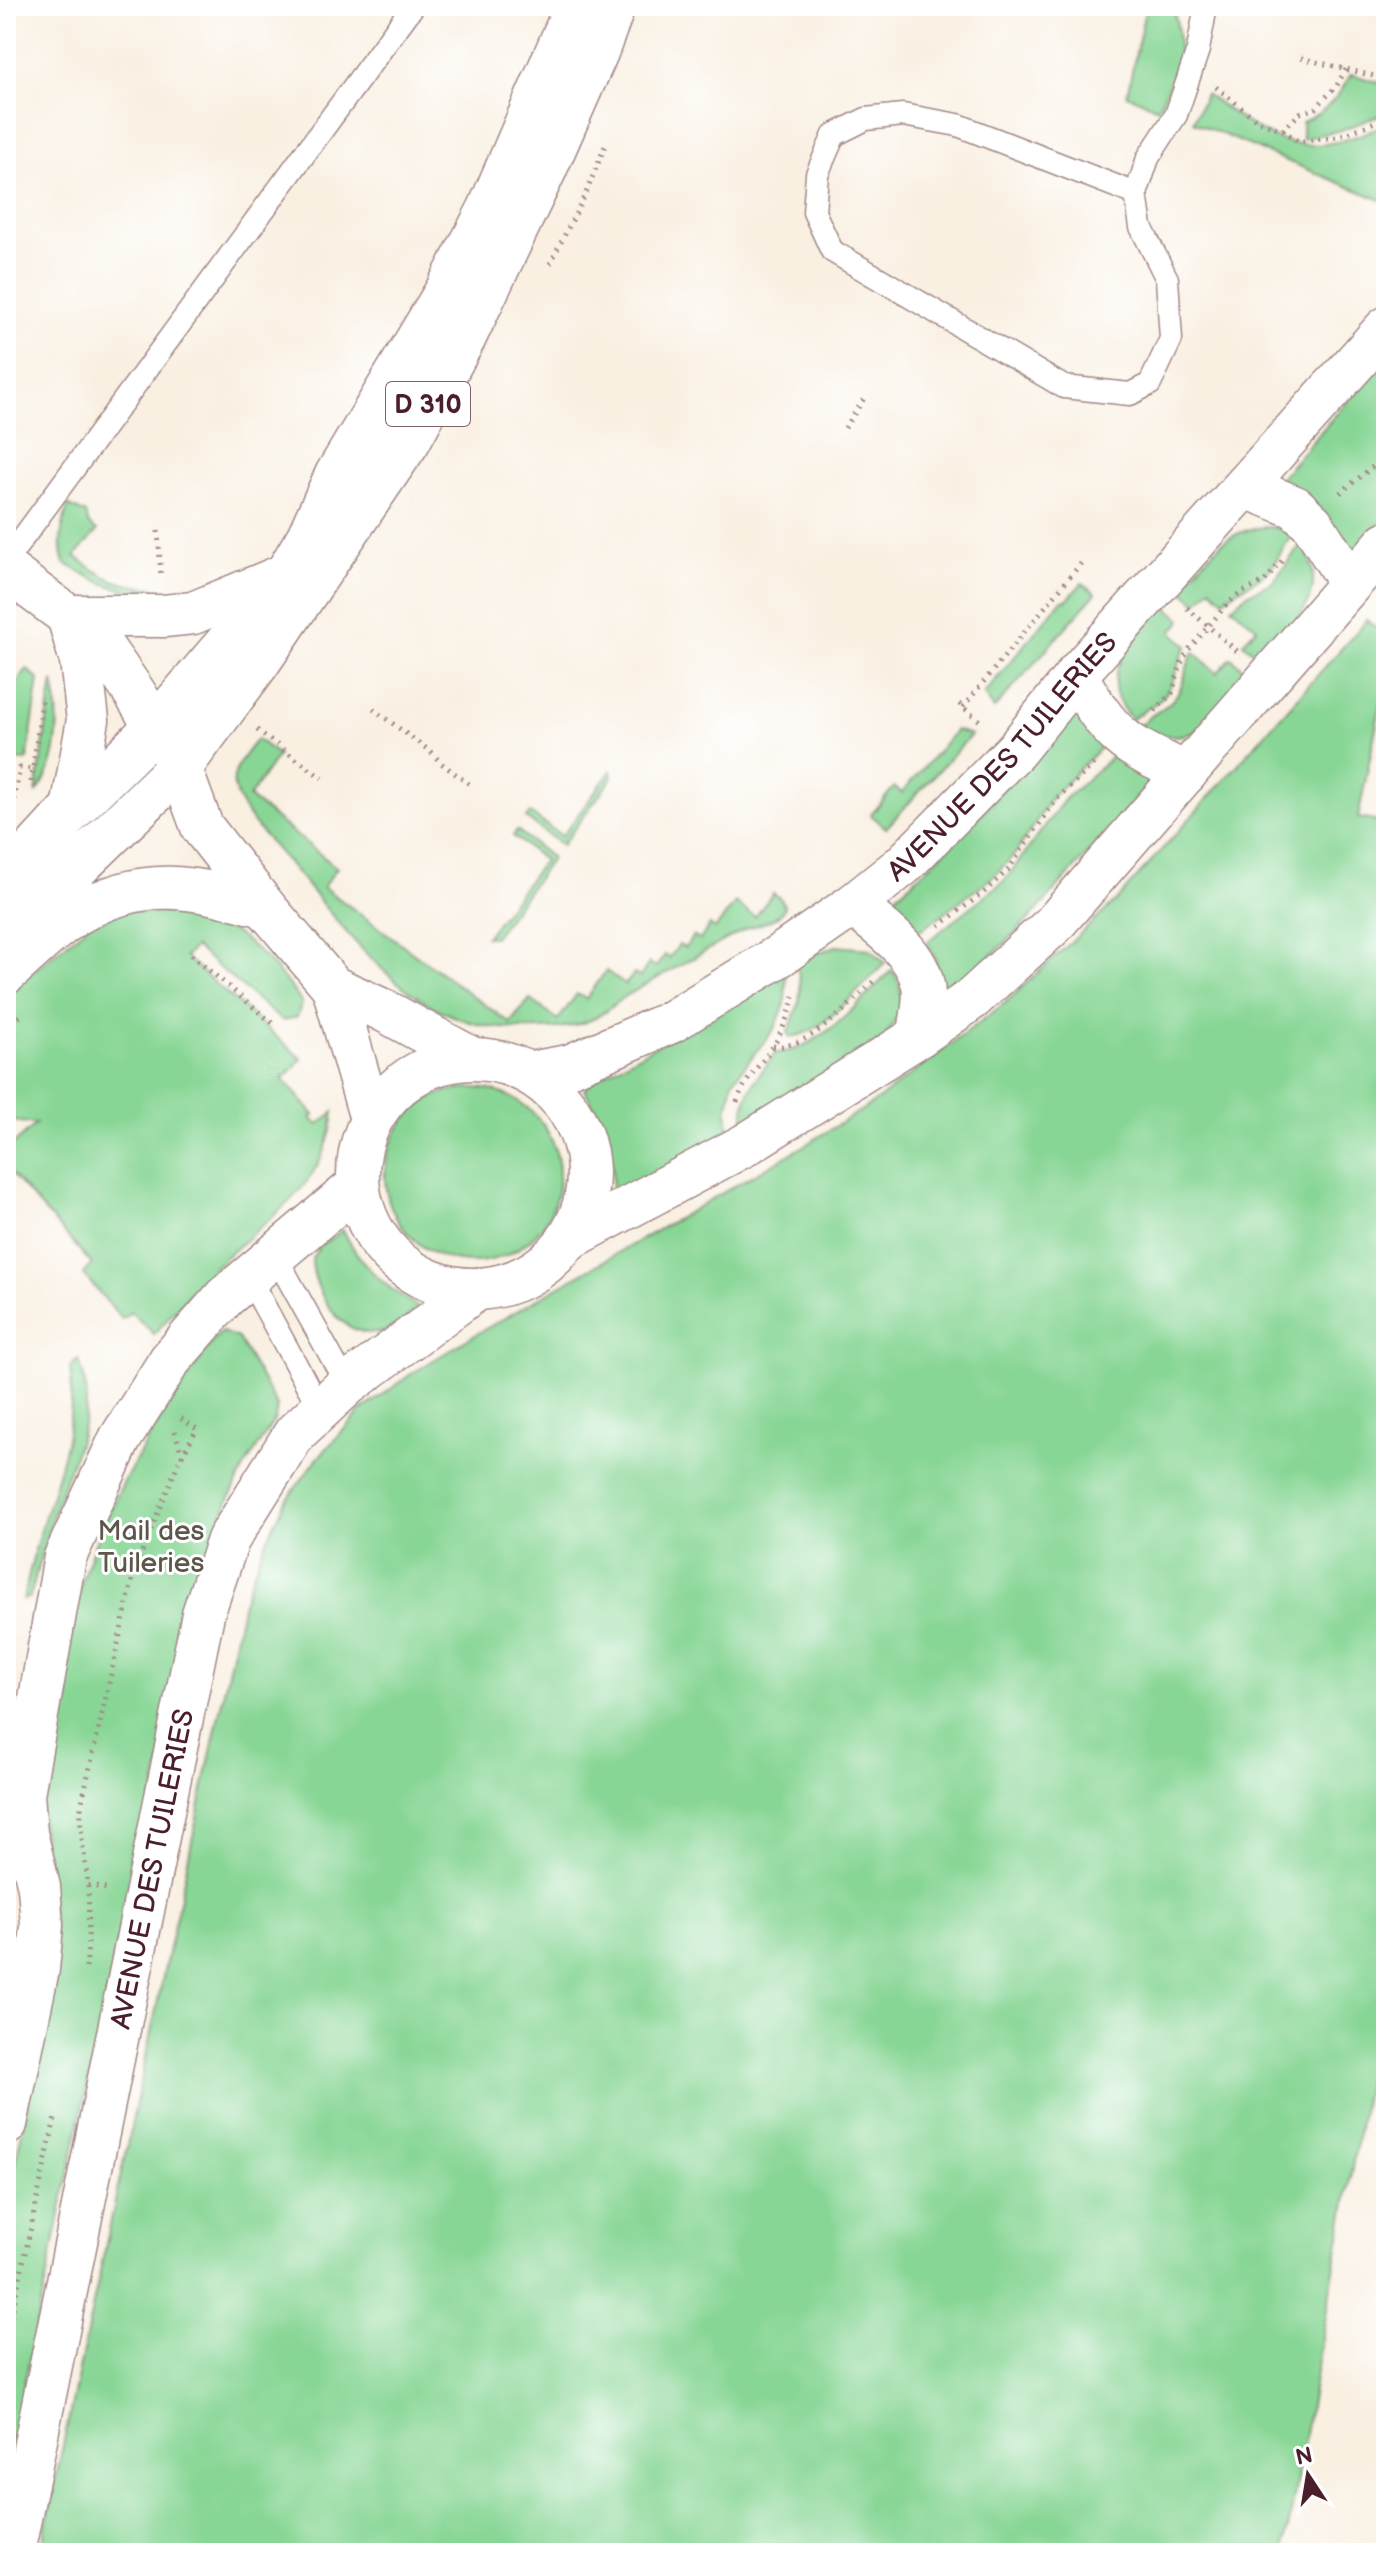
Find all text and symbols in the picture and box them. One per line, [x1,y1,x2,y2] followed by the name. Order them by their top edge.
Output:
[386,382,470,426] road number: D 310
[881,626,1124,889] street label: AVENUE DES TUILERIES
[98,1515,205,1580] park label: Mail des Tuileries
[104,1707,201,2032] street label: AVENUE DES TUILERIES
[1268,2435,1348,2515] north arrow
[1293,2442,1315,2472] text: N

